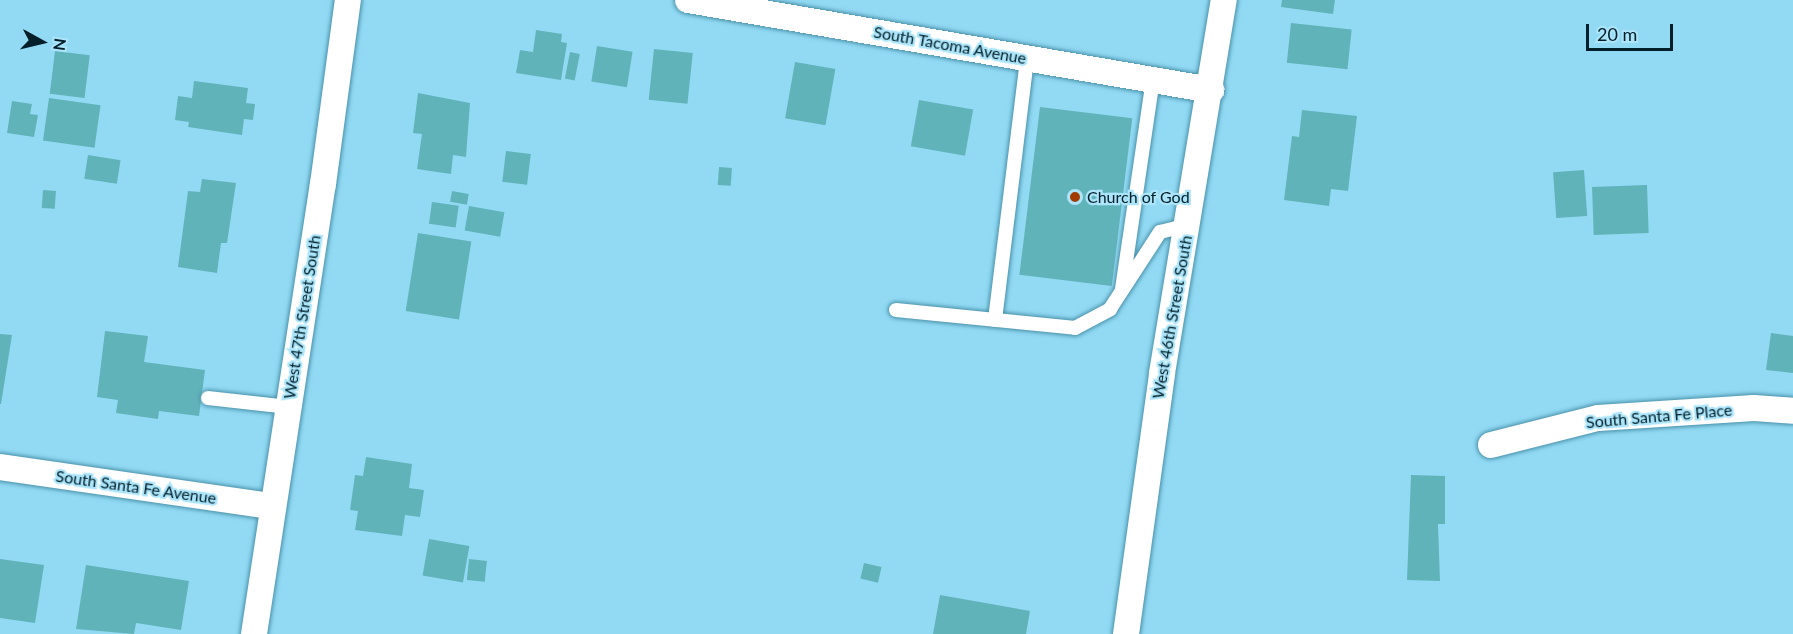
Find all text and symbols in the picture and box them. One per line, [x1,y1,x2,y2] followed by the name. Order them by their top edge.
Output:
[12,12,72,72] north arrow
[1589,12,1676,50] scale bar
[872,22,1028,68] street label: South Tacoma Avenue
[1597,23,1637,45] text: 20 m
[50,37,71,52] text: N
[1087,187,1190,207] place label: Church of God
[1068,190,1082,204] marker: Church of God
[280,234,324,400] street label: West 47th Street South
[1148,234,1196,400] street label: West 46th Street South
[1585,400,1733,432] street label: South Santa Fe Place
[54,466,218,508] street label: South Santa Fe Avenue

